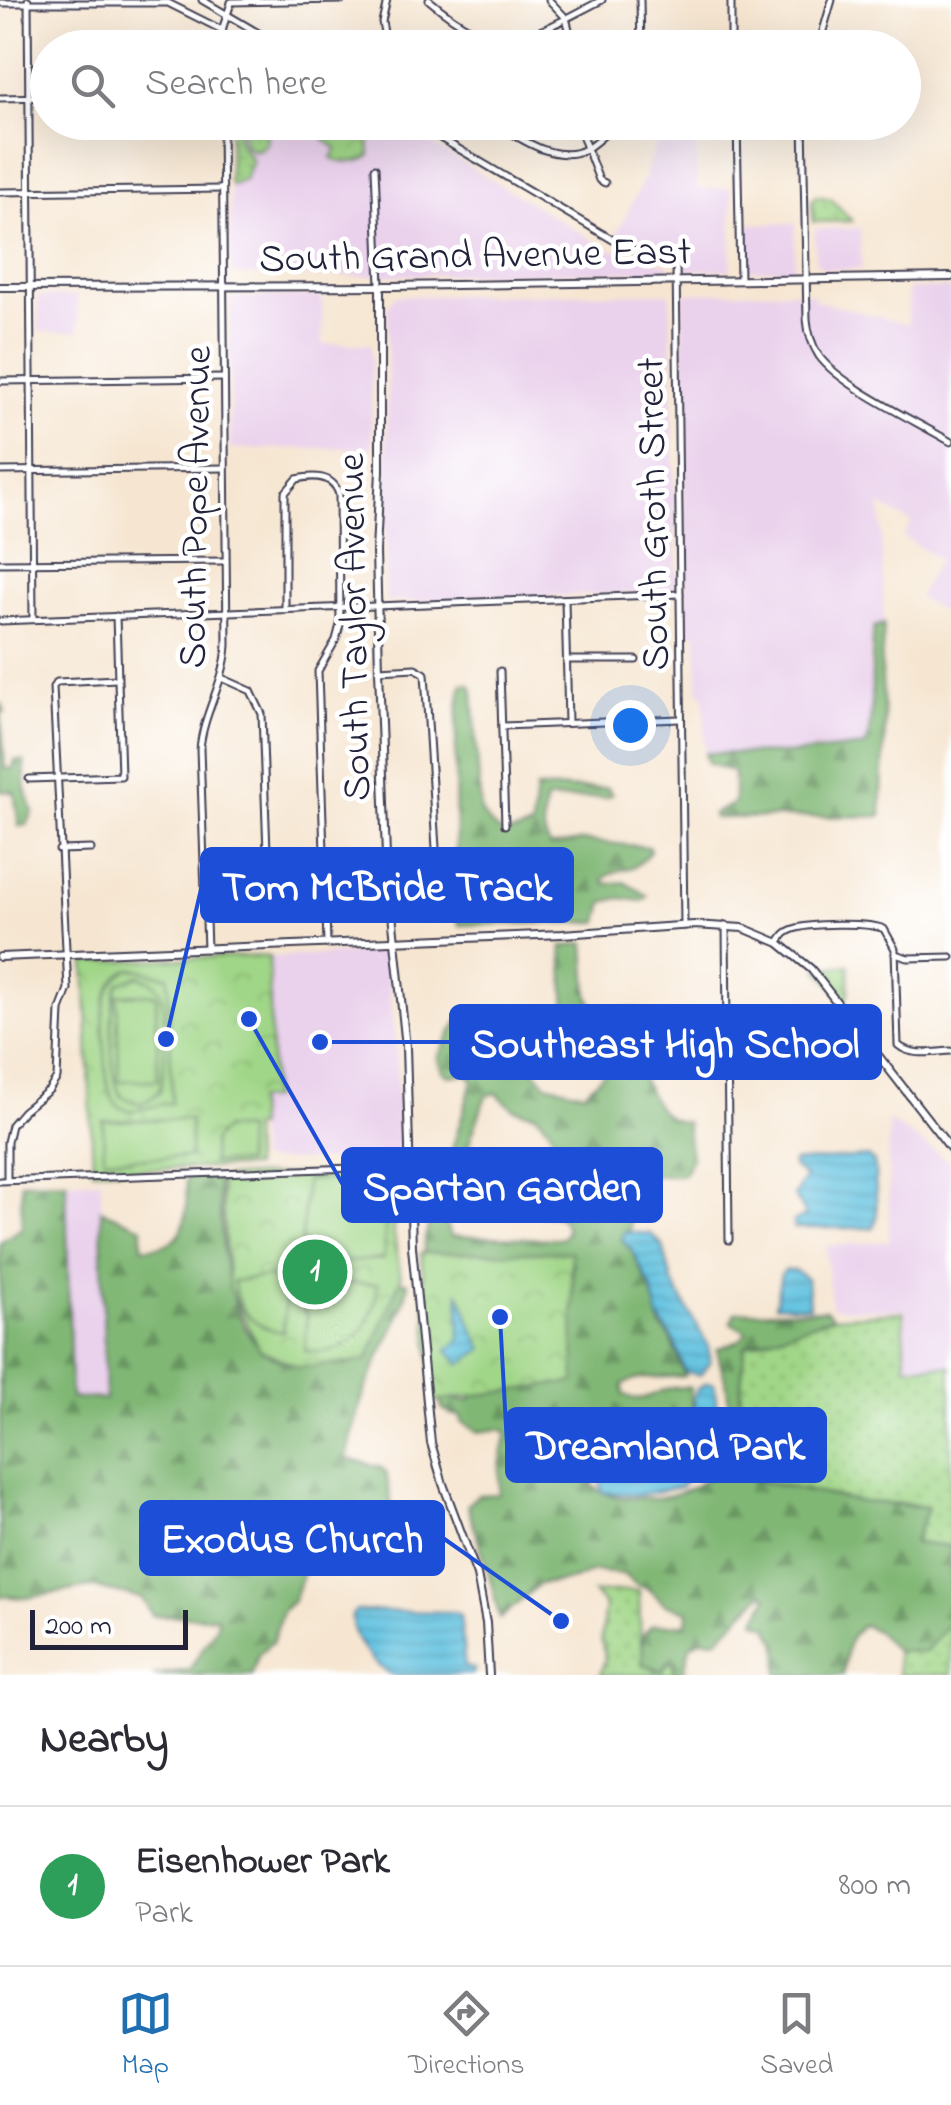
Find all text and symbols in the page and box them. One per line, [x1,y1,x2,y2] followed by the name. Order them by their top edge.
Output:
[30,30,921,140] search box
[145,57,327,113] text: Search here
[65,58,120,113] icon: search
[258,224,692,291] street label: South Grand Avenue East
[165,345,230,669] street label: South Pope Avenue
[623,357,688,671] street label: South Groth Street
[324,452,389,801] street label: South Taylor Avenue
[605,700,656,751] your location
[202,849,572,921] callout: Tom McBride Track
[222,859,554,920] text: Tom McBride Track
[451,1006,880,1078] callout: Southeast High School
[471,1016,859,1078] text: Southeast High School
[343,1149,661,1221] callout: Spartan Garden
[363,1159,641,1220] text: Spartan Garden
[282,1234,348,1310] pin: 1
[507,1409,825,1481] callout: Dreamland Park
[525,1418,807,1479] text: Dreamland Park
[141,1502,443,1574] callout: Exodus Church
[161,1511,423,1572] text: Exodus Church
[30,1605,188,1650] scale bar
[45,1607,112,1648] text: 200 m
[40,1710,168,1771] text: Nearby
[135,1835,390,1891] text: Eisenhower Park
[67,1863,78,1910] text: 1
[839,1863,911,1910] text: 800 m
[135,1891,193,1938] text: Park
[118,1986,173,2087] tab: Map
[408,1986,525,2087] tab: Directions
[760,1986,833,2087] tab: Saved

